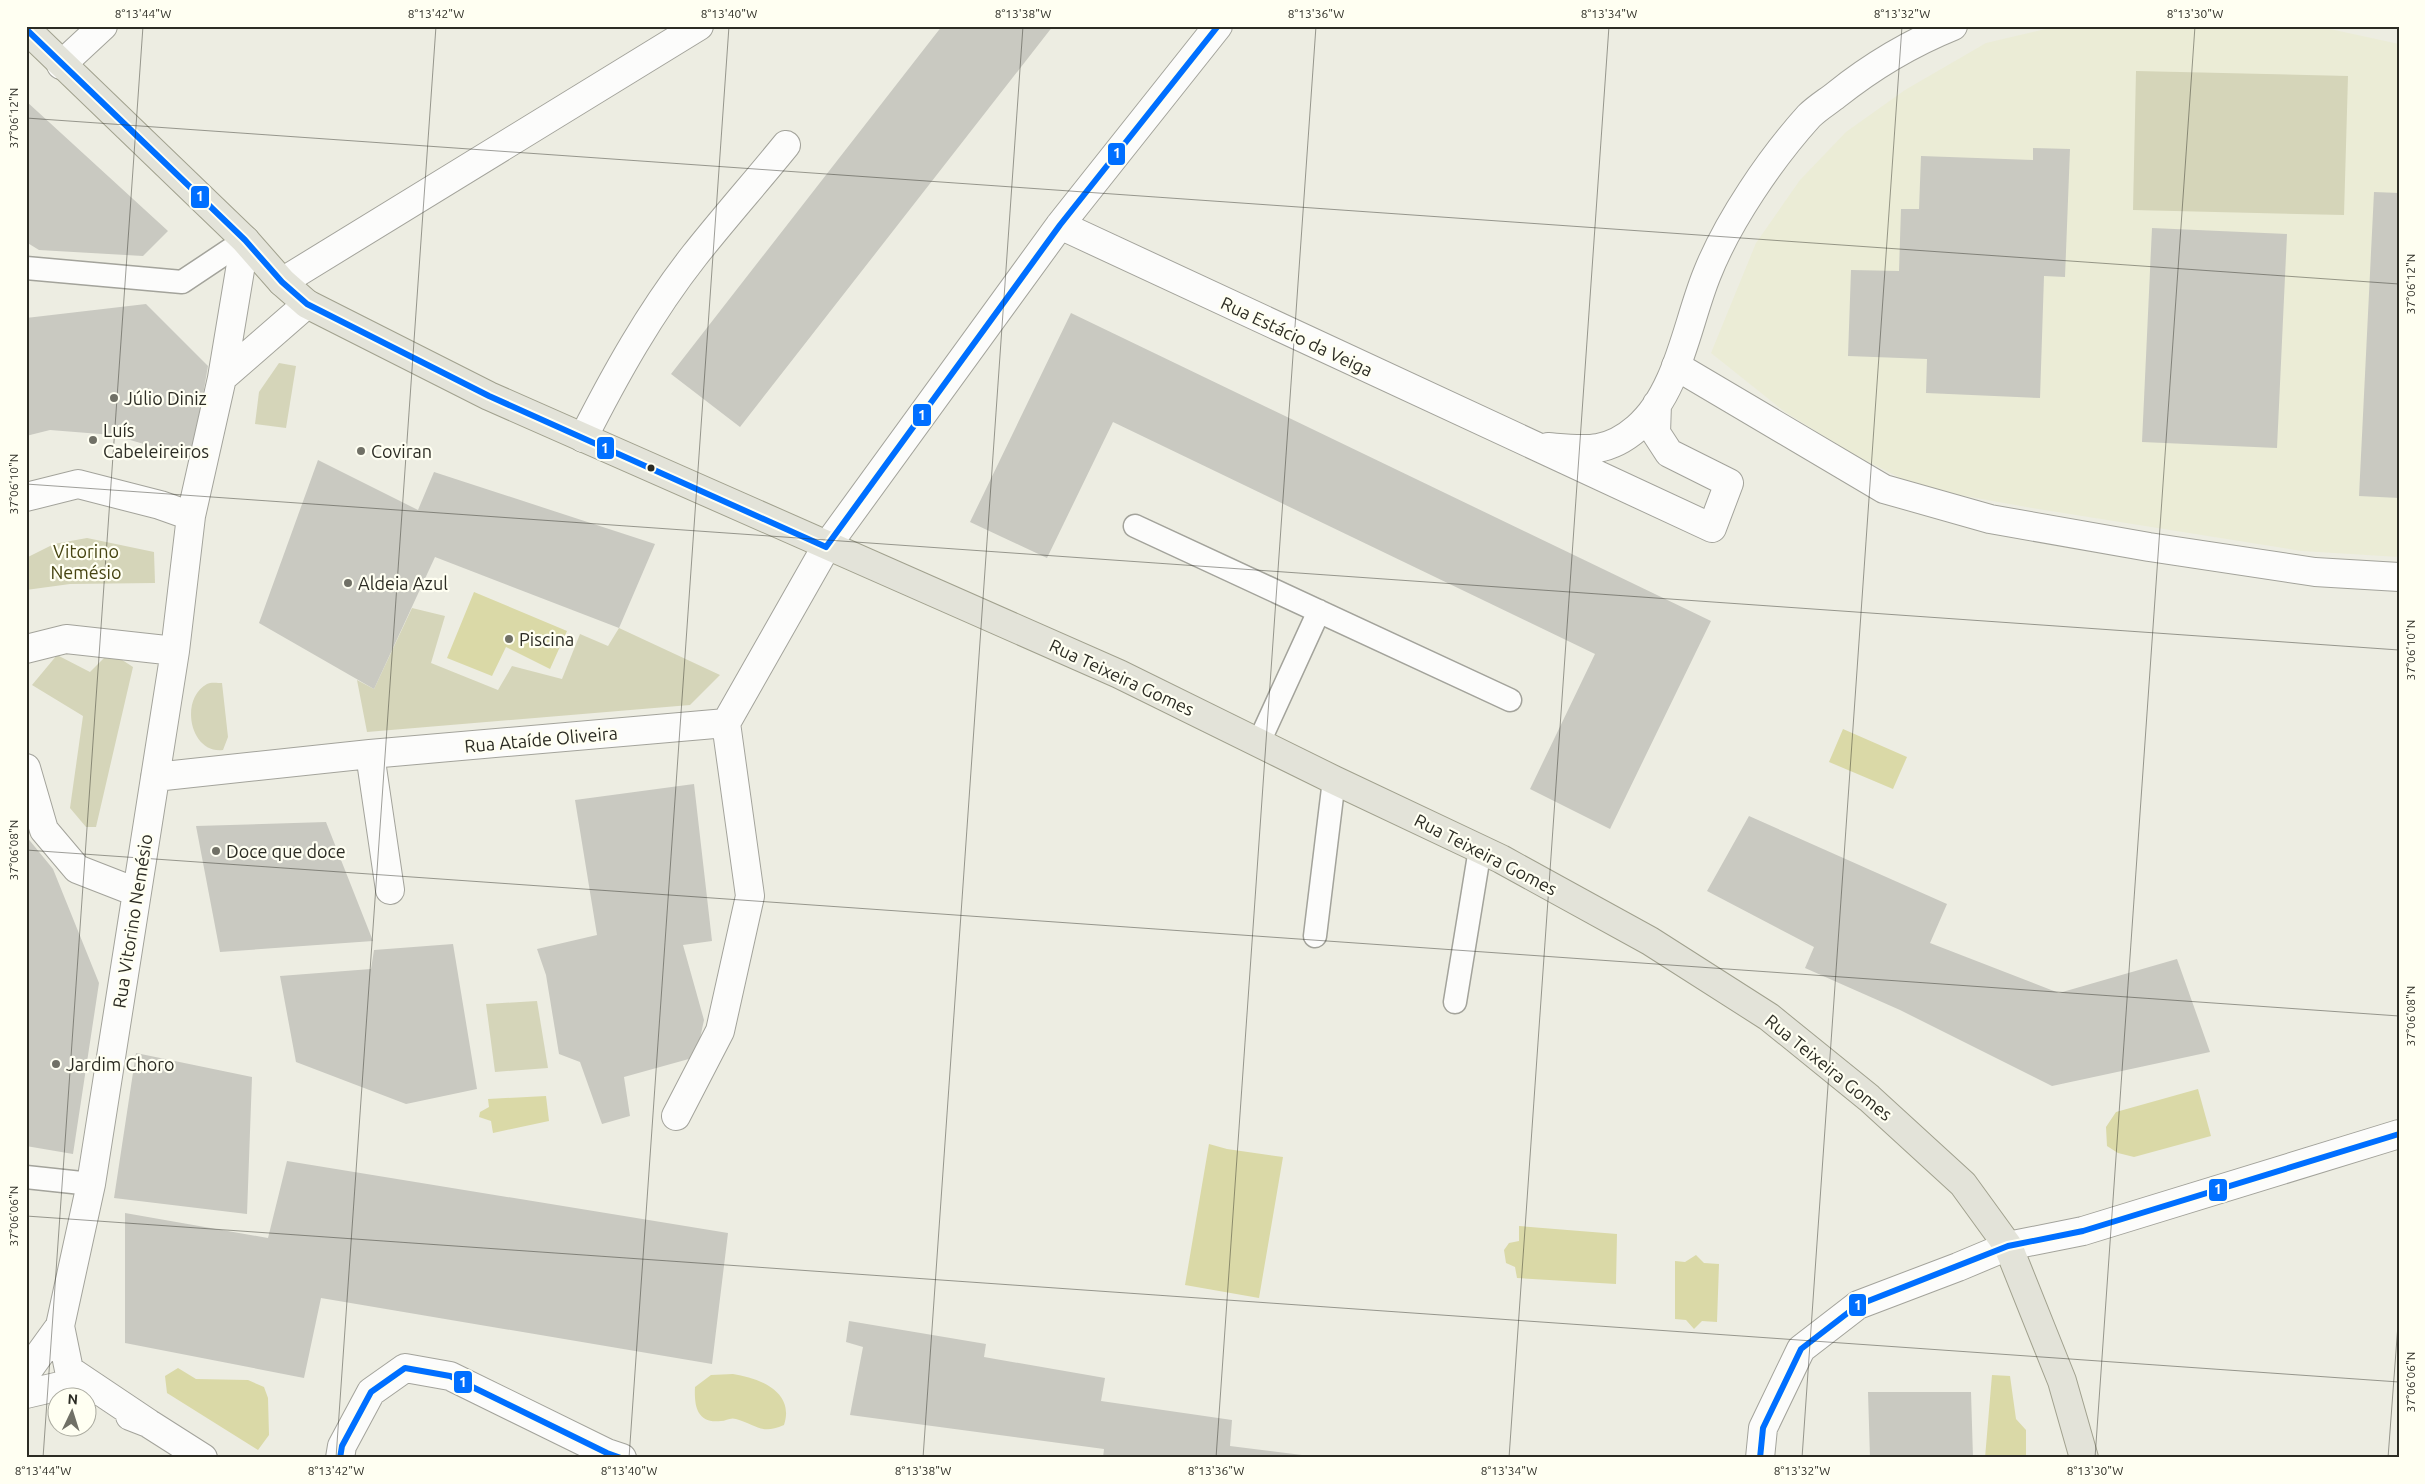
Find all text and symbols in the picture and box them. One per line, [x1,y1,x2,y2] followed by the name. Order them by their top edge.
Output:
[115,7,171,20] text: 8°13'44"W
[408,7,464,20] text: 8°13'42"W
[701,7,757,20] text: 8°13'40"W
[995,7,1051,20] text: 8°13'38"W
[1288,7,1344,20] text: 8°13'36"W
[1581,7,1637,20] text: 8°13'34"W
[1874,7,1930,20] text: 8°13'32"W
[2167,7,2223,20] text: 8°13'30"W
[7,88,20,148] text: 37°06'12"N
[1107,142,1126,166] line badge: 1
[1113,145,1121,161] text: 1
[190,185,210,209] line badge: 1
[196,188,204,204] text: 1
[2404,254,2417,314] text: 37°06'12"N
[1218,292,1376,380] street label: Rua Estácio da Veiga
[124,388,207,408] place label: Júlio Diniz
[108,392,120,404] marker: Júlio Diniz
[912,403,932,427] line badge: 1
[918,407,926,423] text: 1
[103,420,209,461] place label: Luís Cabeleireiros
[87,434,99,446] marker: Luís Cabeleireiros
[596,436,615,460] line badge: 1
[601,440,609,456] text: 1
[371,441,432,461] place label: Coviran
[355,445,367,457] marker: Coviran
[7,454,20,514] text: 37°06'10"N
[646,463,656,473] unlabelled marker
[51,541,121,582] park label: Vitorino Nemésio
[358,573,448,593] place label: Aldeia Azul
[342,577,354,589] marker: Aldeia Azul
[2404,620,2417,680] text: 37°06'10"N
[519,629,574,649] place label: Piscina
[503,633,515,645] marker: Piscina
[1046,635,1198,719] street label: Rua Teixeira Gomes
[463,722,619,756] street label: Rua Ataíde Oliveira
[1411,809,1561,899] street label: Rua Teixeira Gomes
[7,820,20,880] text: 37°06'08"N
[108,833,156,1009] street label: Rua Vitorino Nemésio
[226,841,346,861] place label: Doce que doce
[210,845,222,857] marker: Doce que doce
[2404,986,2417,1046] text: 37°06'08"N
[1762,1010,1897,1124] street label: Rua Teixeira Gomes
[66,1054,175,1074] place label: Jardim Choro
[50,1058,62,1070] marker: Jardim Choro
[2208,1178,2228,1202] line badge: 1
[2214,1181,2222,1197] text: 1
[7,1186,20,1246] text: 37°06'06"N
[1848,1293,1867,1317] line badge: 1
[1854,1297,1862,1313] text: 1
[2404,1352,2417,1412] text: 37°06'06"N
[453,1370,473,1394] line badge: 1
[459,1374,467,1390] text: 1
[48,1386,98,1436] north arrow
[67,1391,79,1407] text: N
[15,1464,71,1477] text: 8°13'44"W
[308,1464,364,1477] text: 8°13'42"W
[601,1464,657,1477] text: 8°13'40"W
[895,1464,951,1477] text: 8°13'38"W
[1188,1464,1244,1477] text: 8°13'36"W
[1481,1464,1537,1477] text: 8°13'34"W
[1774,1464,1830,1477] text: 8°13'32"W
[2067,1464,2123,1477] text: 8°13'30"W

